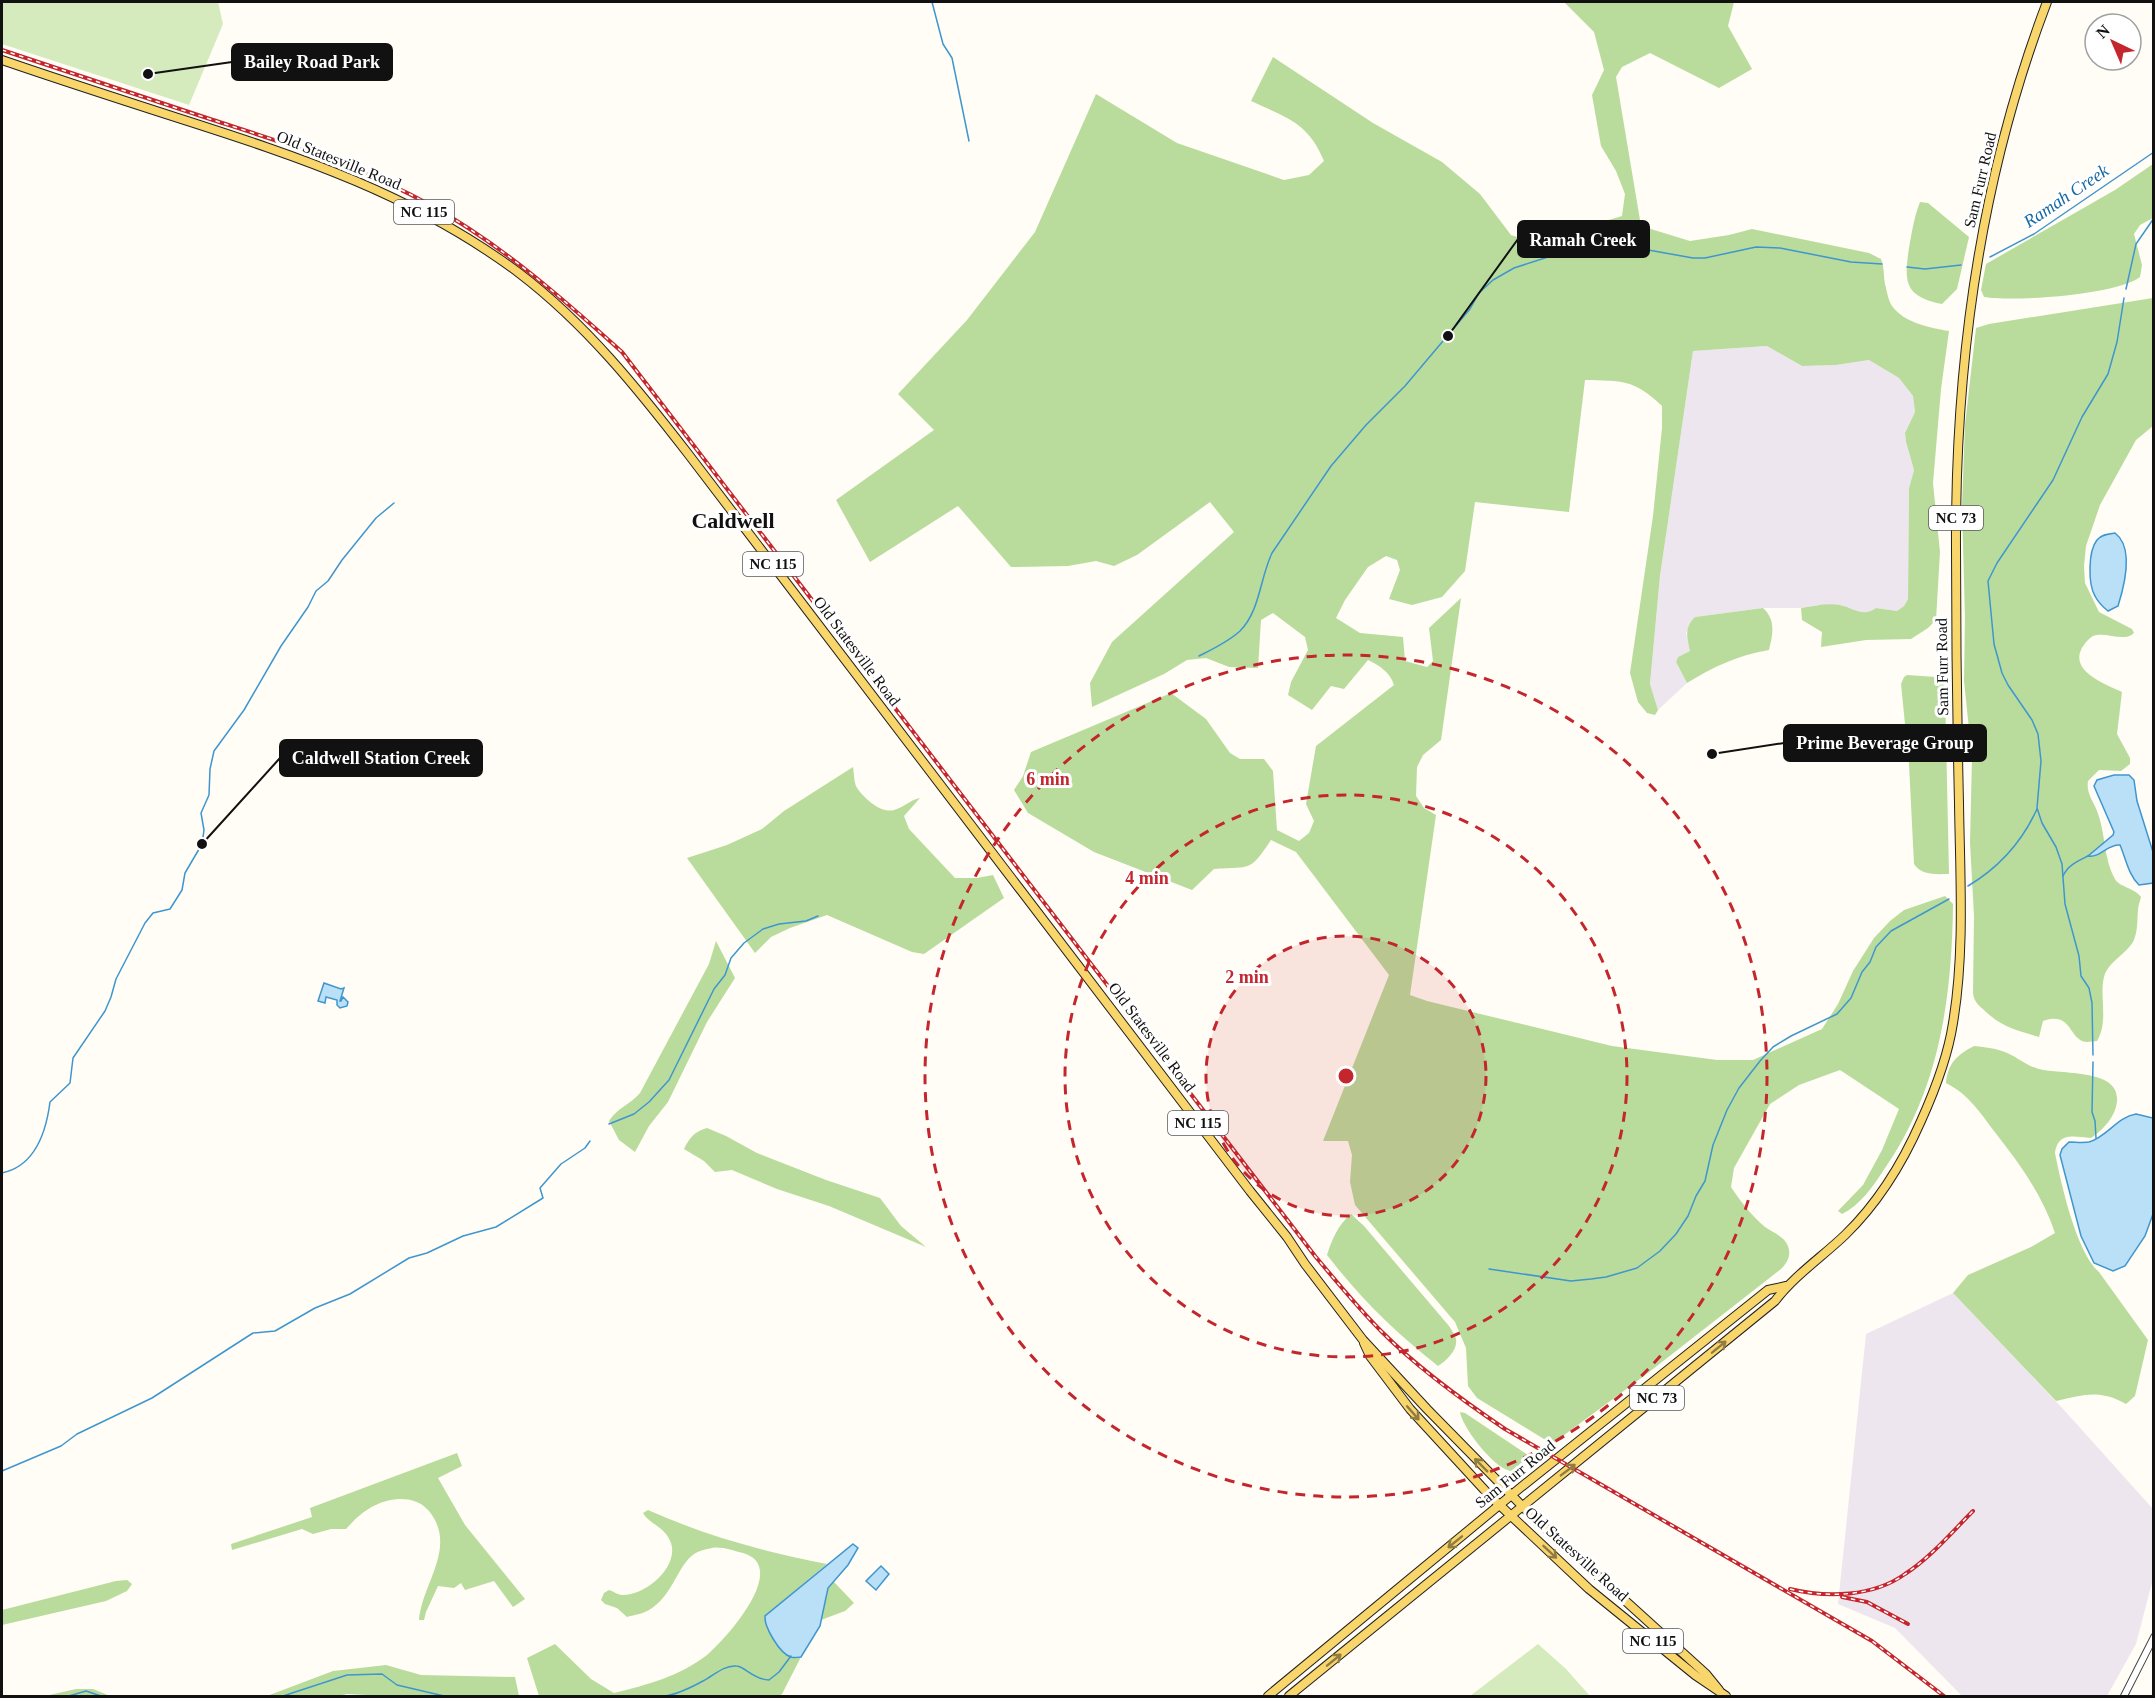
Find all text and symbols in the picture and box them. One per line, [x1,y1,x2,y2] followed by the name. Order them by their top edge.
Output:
[2083,12,2143,72] north arrow
[2093,21,2113,42] text: N
[232,44,392,80] callout: Bailey Road Park
[244,52,380,72] text: Bailey Road Park
[274,127,404,193] street label: Old Statesville Road
[1961,130,1999,230] street label: Sam Furr Road
[2019,160,2113,232] water label: Ramah Creek
[394,200,454,224] road number: NC 115
[1518,221,1649,257] callout: Ramah Creek
[1529,230,1637,250] text: Ramah Creek
[1929,506,1983,530] road number: NC 73
[691,508,775,533] district label: Caldwell
[743,552,803,576] road number: NC 115
[810,593,904,709] street label: Old Statesville Road
[1933,618,1951,716] street label: Sam Furr Road
[1784,725,1986,761] callout: Prime Beverage Group
[1796,733,1974,753] text: Prime Beverage Group
[280,740,482,776] callout: Caldwell Station Creek
[292,748,470,768] text: Caldwell Station Creek
[1026,769,1070,789] text: 6 min
[1125,868,1169,888] text: 4 min
[1225,967,1269,987] text: 2 min
[1105,979,1199,1095] street label: Old Statesville Road
[1336,1066,1356,1086] centre of rings
[1168,1111,1228,1135] road number: NC 115
[1711,1341,1727,1354] one-way arrow
[1630,1386,1684,1410] road number: NC 73
[1407,1405,1420,1421] one-way arrow
[1472,1437,1558,1511] street label: Sam Furr Road
[1474,1458,1488,1473] one-way arrow
[1560,1464,1576,1477] one-way arrow
[1522,1503,1632,1605] street label: Old Statesville Road
[1448,1535,1463,1549] one-way arrow
[1543,1545,1558,1560] one-way arrow
[1623,1629,1683,1653] road number: NC 115
[1326,1653,1342,1666] one-way arrow

